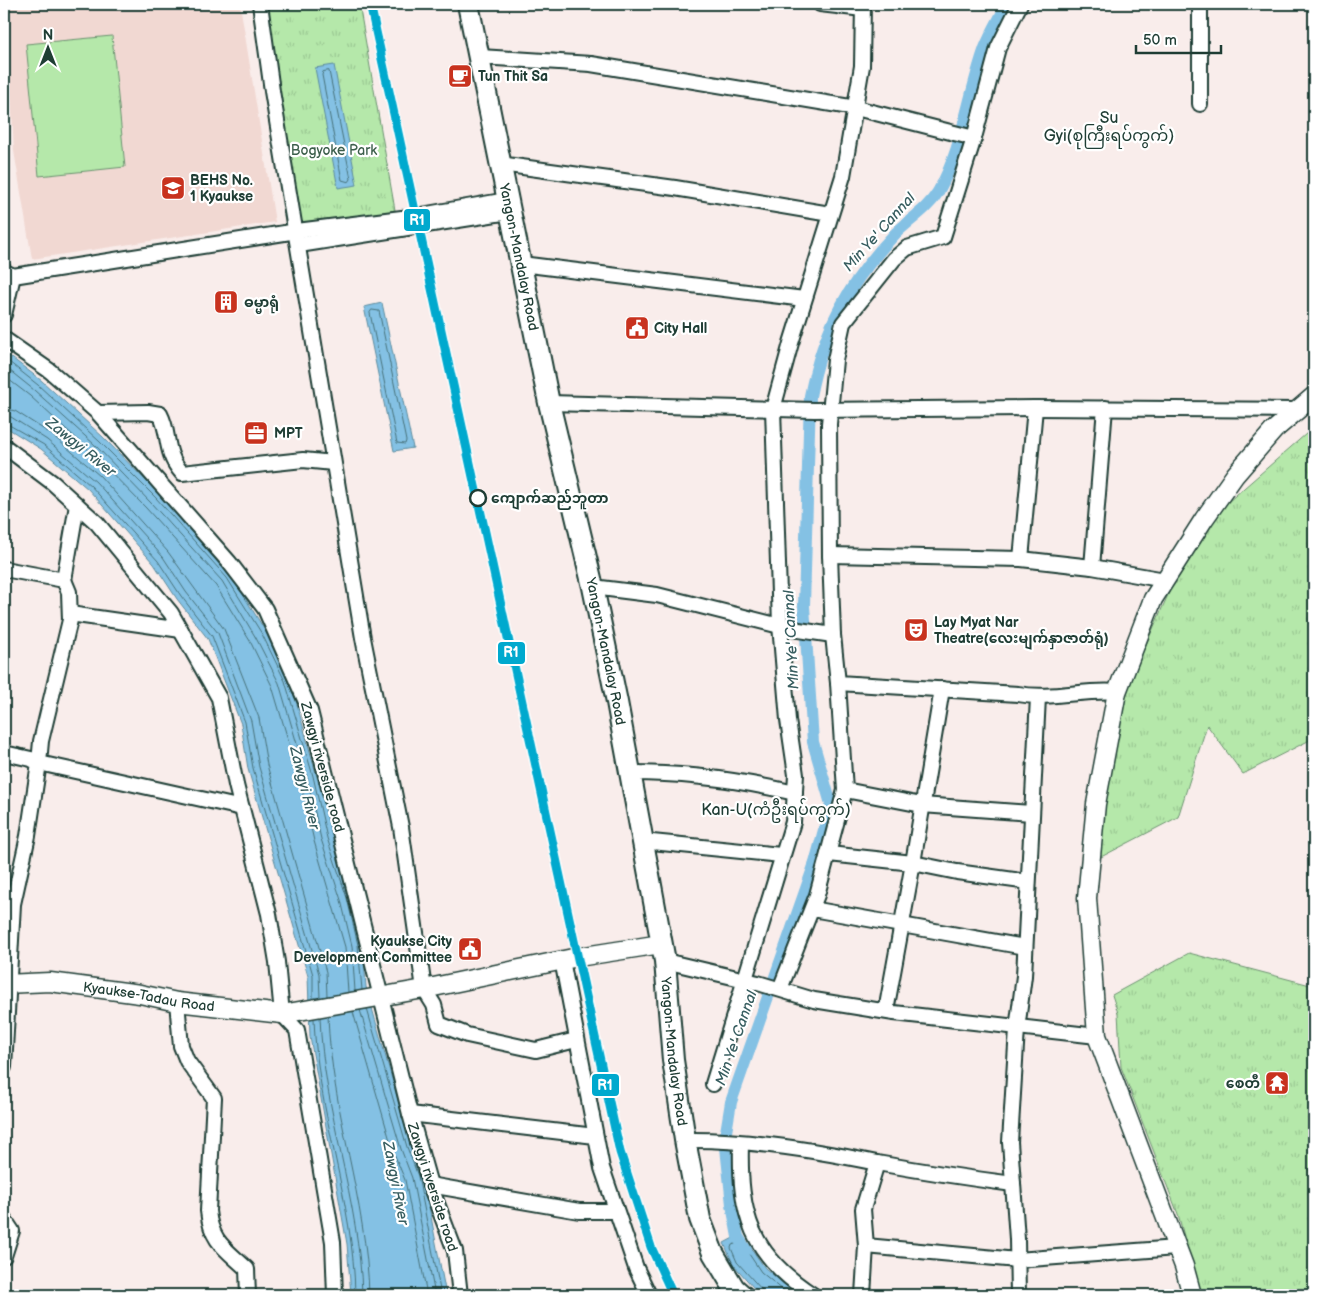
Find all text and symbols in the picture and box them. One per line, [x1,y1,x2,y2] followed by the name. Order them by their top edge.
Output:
[22,22,72,72] north arrow
[1136,22,1220,54] scale bar
[43,27,53,44] text: N
[1143,31,1177,50] text: 50 m
[447,63,473,89] cafe icon: Tun Thit Sa
[478,68,548,85] place label: Tun Thit Sa
[1044,109,1174,150] district label: Su Gyi(စုကြီးရပ်ကွက်)
[291,142,377,159] park label: Bogyoke Park
[190,172,253,205] place label: BEHS No. 1 Kyaukse
[160,175,186,201] school or university icon: BEHS No. 1 Kyaukse
[495,181,542,332] street label: Yangon-Mandalay Road
[839,189,920,276] water label: Min Ye' Cannal
[403,208,431,232] line badge: R1
[409,212,425,229] text: R1
[213,289,239,315] building icon: ဓမ္မာရုံ
[244,294,279,314] place label: ဓမ္မာရုံ
[624,315,650,341] public building icon: City Hall
[654,320,707,337] place label: City Hall
[41,413,121,482] water label: Zawgyi River
[243,420,269,446] office icon: MPT
[274,425,303,442] place label: MPT
[491,488,609,510] place label: ကျောက်ဆည်ဘူတာ
[469,489,487,507] marker: ကျောက်ဆည်ဘူတာ
[582,575,629,726] street label: Yangon-Mandalay Road
[779,589,804,690] water label: Min Ye' Cannal
[934,614,1109,650] place label: Lay Myat Nar Theatre(လေးမျက်နှာဇာတ်ရုံ)
[903,617,929,643] theatre icon: Lay Myat Nar Theatre(လေးမျက်နှာဇာတ်ရုံ)
[497,641,526,665] line badge: R1
[503,644,519,661] text: R1
[297,699,348,834] street label: Zawgyi riverside road
[285,744,324,833] water label: Zawgyi River
[701,798,851,823] district label: Kan-U(ကံဦးရပ်ကွက်)
[294,933,453,966] place label: Kyaukse City Development Committee
[457,936,483,962] public building icon: Kyaukse City Development Committee
[657,975,691,1127] street label: Yangon-Mandalay Road
[82,978,215,1015] street label: Kyaukse-Tadau Road
[711,988,762,1088] water label: Min Ye' Cannal
[1264,1070,1290,1096] temple icon: စေတီ
[591,1073,620,1097] line badge: R1
[1226,1073,1260,1092] place label: စေတီ
[597,1077,613,1094] text: R1
[403,1120,461,1254] street label: Zawgyi riverside road
[378,1139,413,1228] water label: Zawgyi River

